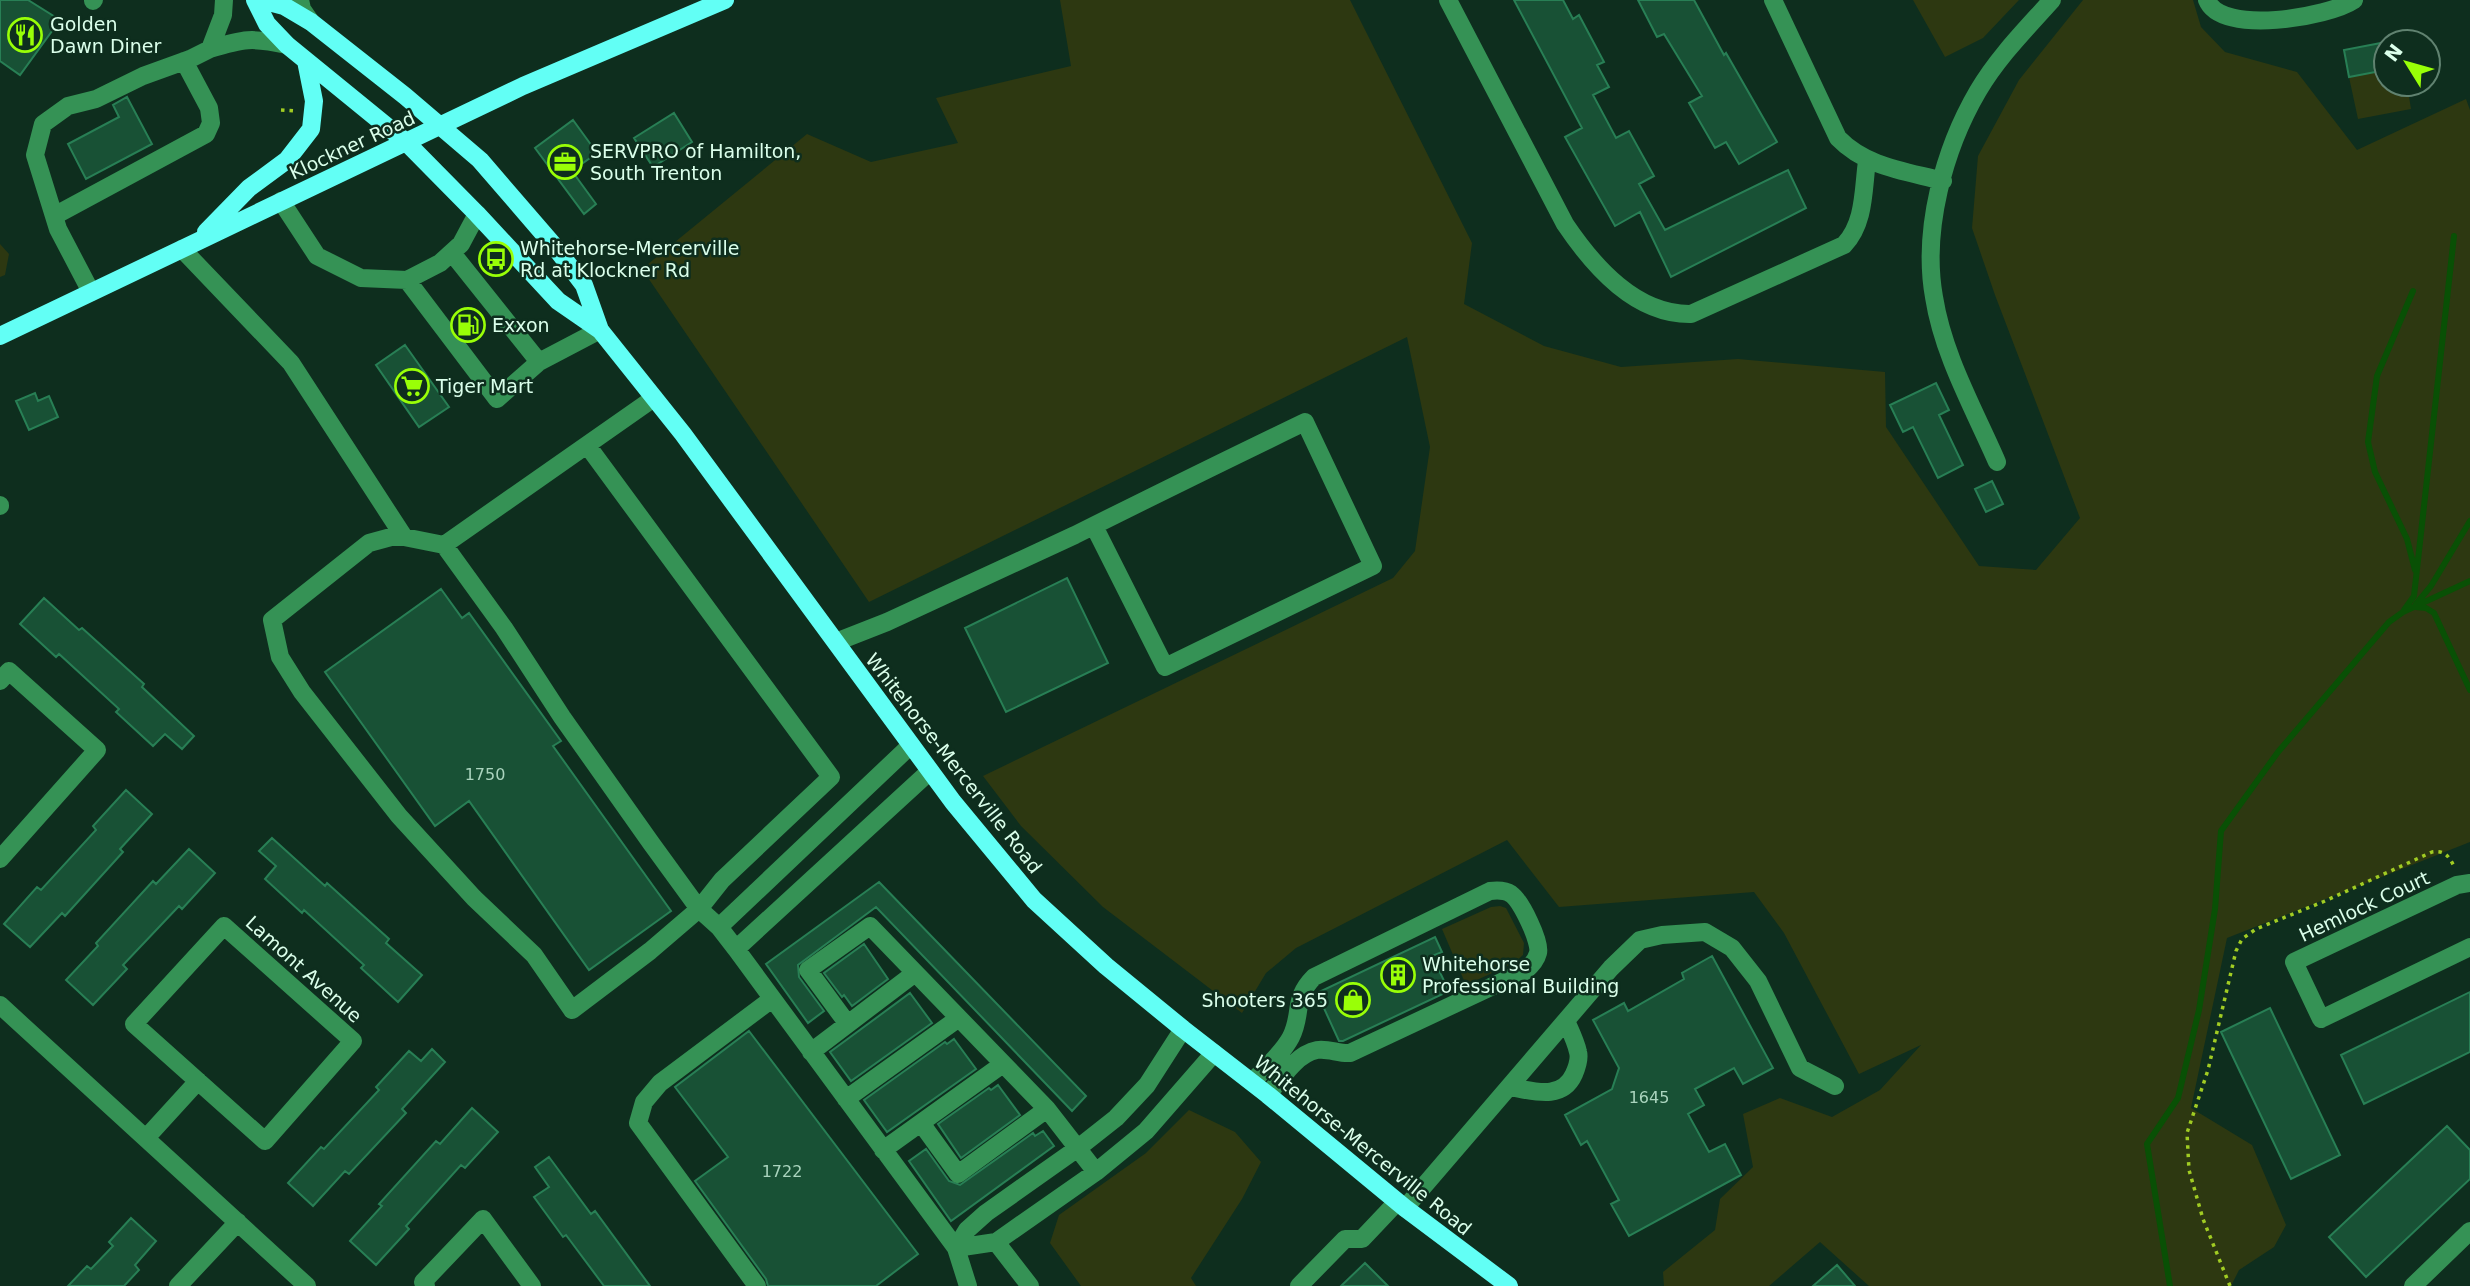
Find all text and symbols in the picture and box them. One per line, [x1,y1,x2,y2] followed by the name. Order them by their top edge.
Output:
[50,13,162,57] place label: Golden Dawn Diner
[6,16,44,54] restaurant icon: Golden Dawn Diner
[2372,28,2442,98] north arrow
[2380,40,2407,66] text: N
[286,106,418,184] street label: Klockner Road
[590,140,801,184] place label: SERVPRO of Hamilton, South Trenton
[546,143,584,181] office icon: SERVPRO of Hamilton, South Trenton
[520,237,739,281] place label: Whitehorse-Mercerville Rd at Klockner Rd
[477,240,515,278] bus stop icon: Whitehorse-Mercerville Rd at Klockner Rd
[449,306,487,344] fuel station icon: Exxon
[492,314,550,336] place label: Exxon
[393,367,431,405] supermarket icon: Tiger Mart
[435,375,533,397] place label: Tiger Mart
[861,649,1047,877] street label: Whitehorse-Mercerville Road
[465,765,505,784] house number: 1750
[2295,866,2433,946] street label: Hemlock Court
[241,911,367,1027] street label: Lamont Avenue
[1422,953,1619,997] place label: Whitehorse Professional Building
[1379,956,1417,994] building icon: Whitehorse Professional Building
[1334,981,1372,1019] shop icon: Shooters 365
[1201,989,1328,1011] place label: Shooters 365
[1250,1051,1476,1239] street label: Whitehorse-Mercerville Road
[1629,1088,1669,1107] house number: 1645
[762,1162,802,1181] house number: 1722

